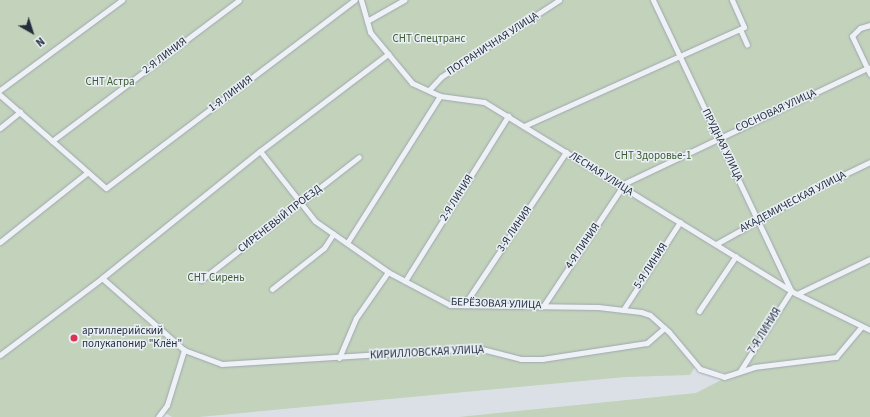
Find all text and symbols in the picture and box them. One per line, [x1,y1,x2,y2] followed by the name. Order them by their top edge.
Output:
[445,9,541,79] street label: ПОГРАНИЧНАЯ УЛИЦА
[12,12,52,52] north arrow
[392,32,466,46] park label: СНТ Спецтранс
[32,34,47,50] text: N
[140,35,190,77] street label: 2-Я ЛИНИЯ
[206,73,256,115] street label: 1-Я ЛИНИЯ
[86,75,134,89] park label: СНТ Астра
[734,87,818,135] street label: СОСНОВАЯ УЛИЦА
[699,107,745,183] street label: ПРУДНАЯ УЛИЦА
[567,149,635,199] street label: ЛЕСНАЯ УЛИЦА
[615,149,691,163] park label: СНТ Здоровье-1
[738,168,848,236] street label: АКАДЕМИЧЕСКАЯ УЛИЦА
[438,172,476,224] street label: 2-Я ЛИНИЯ
[236,182,324,256] street label: СИРЕНЕВЫЙ ПРОЕЗД
[495,204,535,254] street label: 3-Я ЛИНИЯ
[563,221,603,271] street label: 4-Я ЛИНИЯ
[631,241,671,291] street label: 5-Я ЛИНИЯ
[187,271,245,285] park label: СНТ Сирень
[451,296,541,312] street label: БЕРЁЗОВАЯ УЛИЦА
[746,305,784,357] street label: 7-Я ЛИНИЯ
[82,325,182,351] place label: артиллерийский полукапонир "Клён"
[69,333,79,343] marker: артиллерийский полукапонир "Клён"
[370,343,484,363] street label: КИРИЛЛОВСКАЯ УЛИЦА

